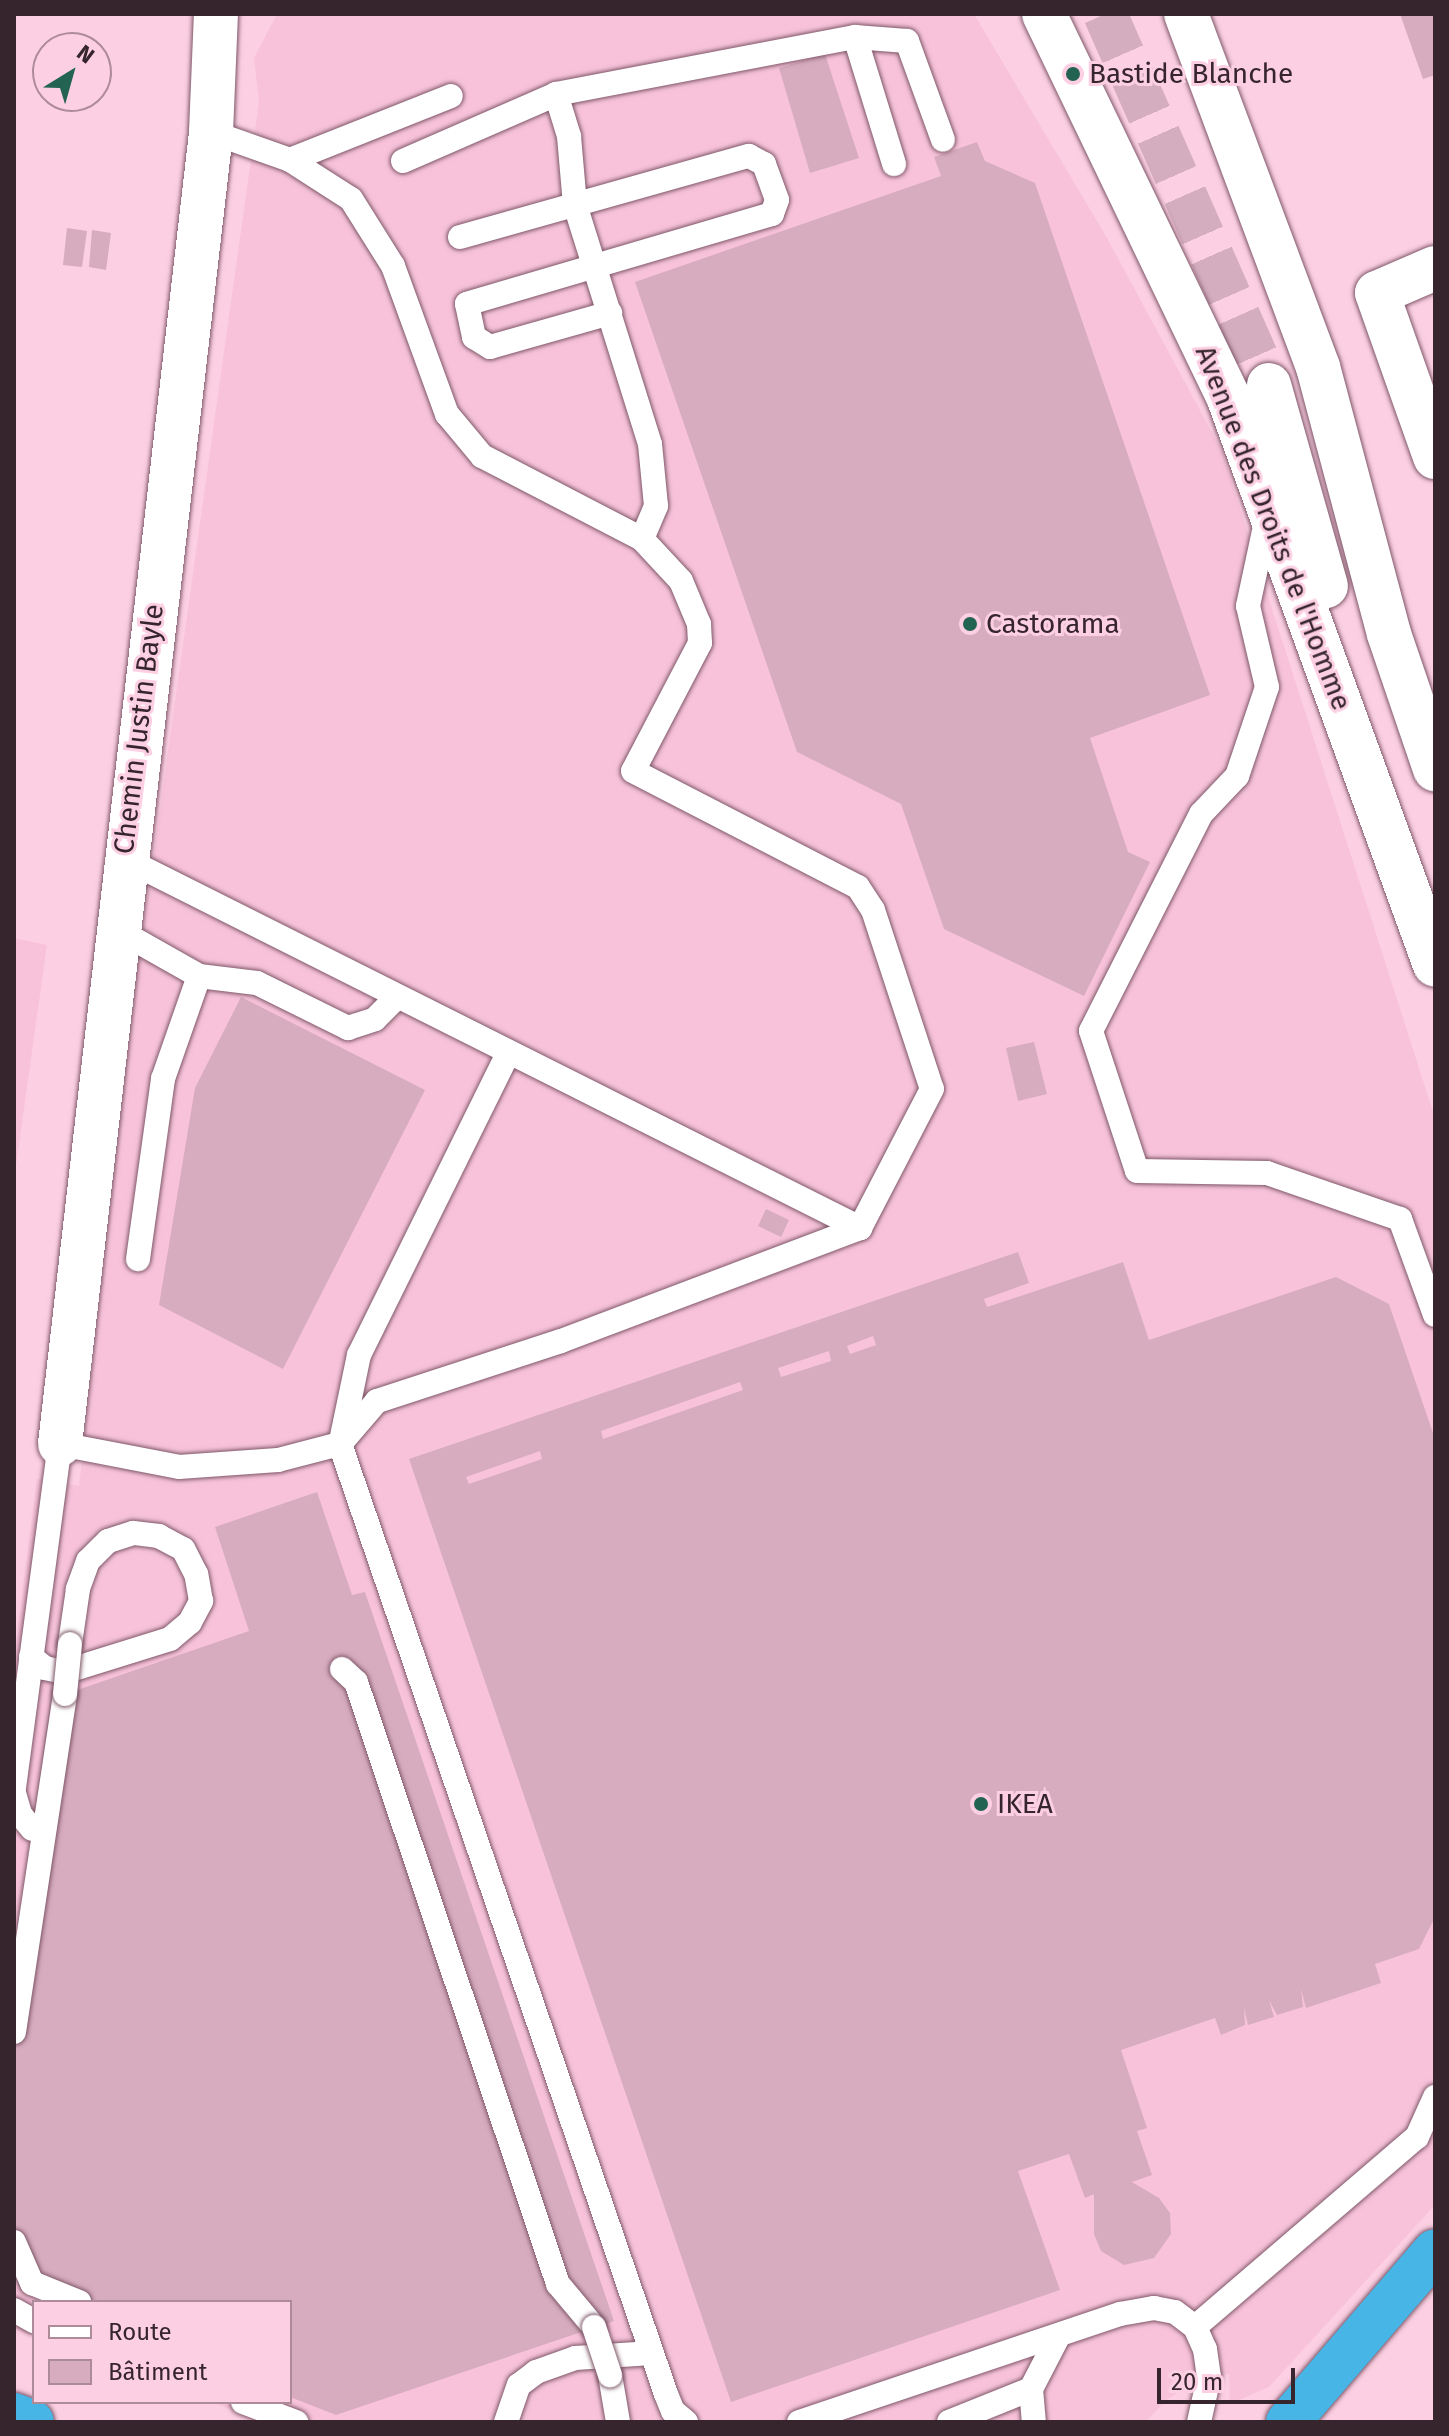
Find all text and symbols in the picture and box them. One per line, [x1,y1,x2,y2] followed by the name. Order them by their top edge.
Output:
[32,32,112,112] north arrow
[72,39,99,69] text: N
[1089,57,1293,91] place label: Bastide Blanche
[1064,65,1082,83] marker: Bastide Blanche
[1188,341,1358,715] street label: Avenue des Droits de l'Homme
[107,602,171,856] street label: Chemin Justin Bayle
[986,607,1120,641] place label: Castorama
[961,615,979,633] marker: Castorama
[997,1787,1053,1821] place label: IKEA
[972,1795,990,1813] marker: IKEA
[32,2300,292,2404] legend
[108,2318,172,2346] text: Route
[1161,2352,1299,2402] scale bar
[108,2358,207,2386] text: Bâtiment
[1171,2368,1223,2396] text: 20 m

